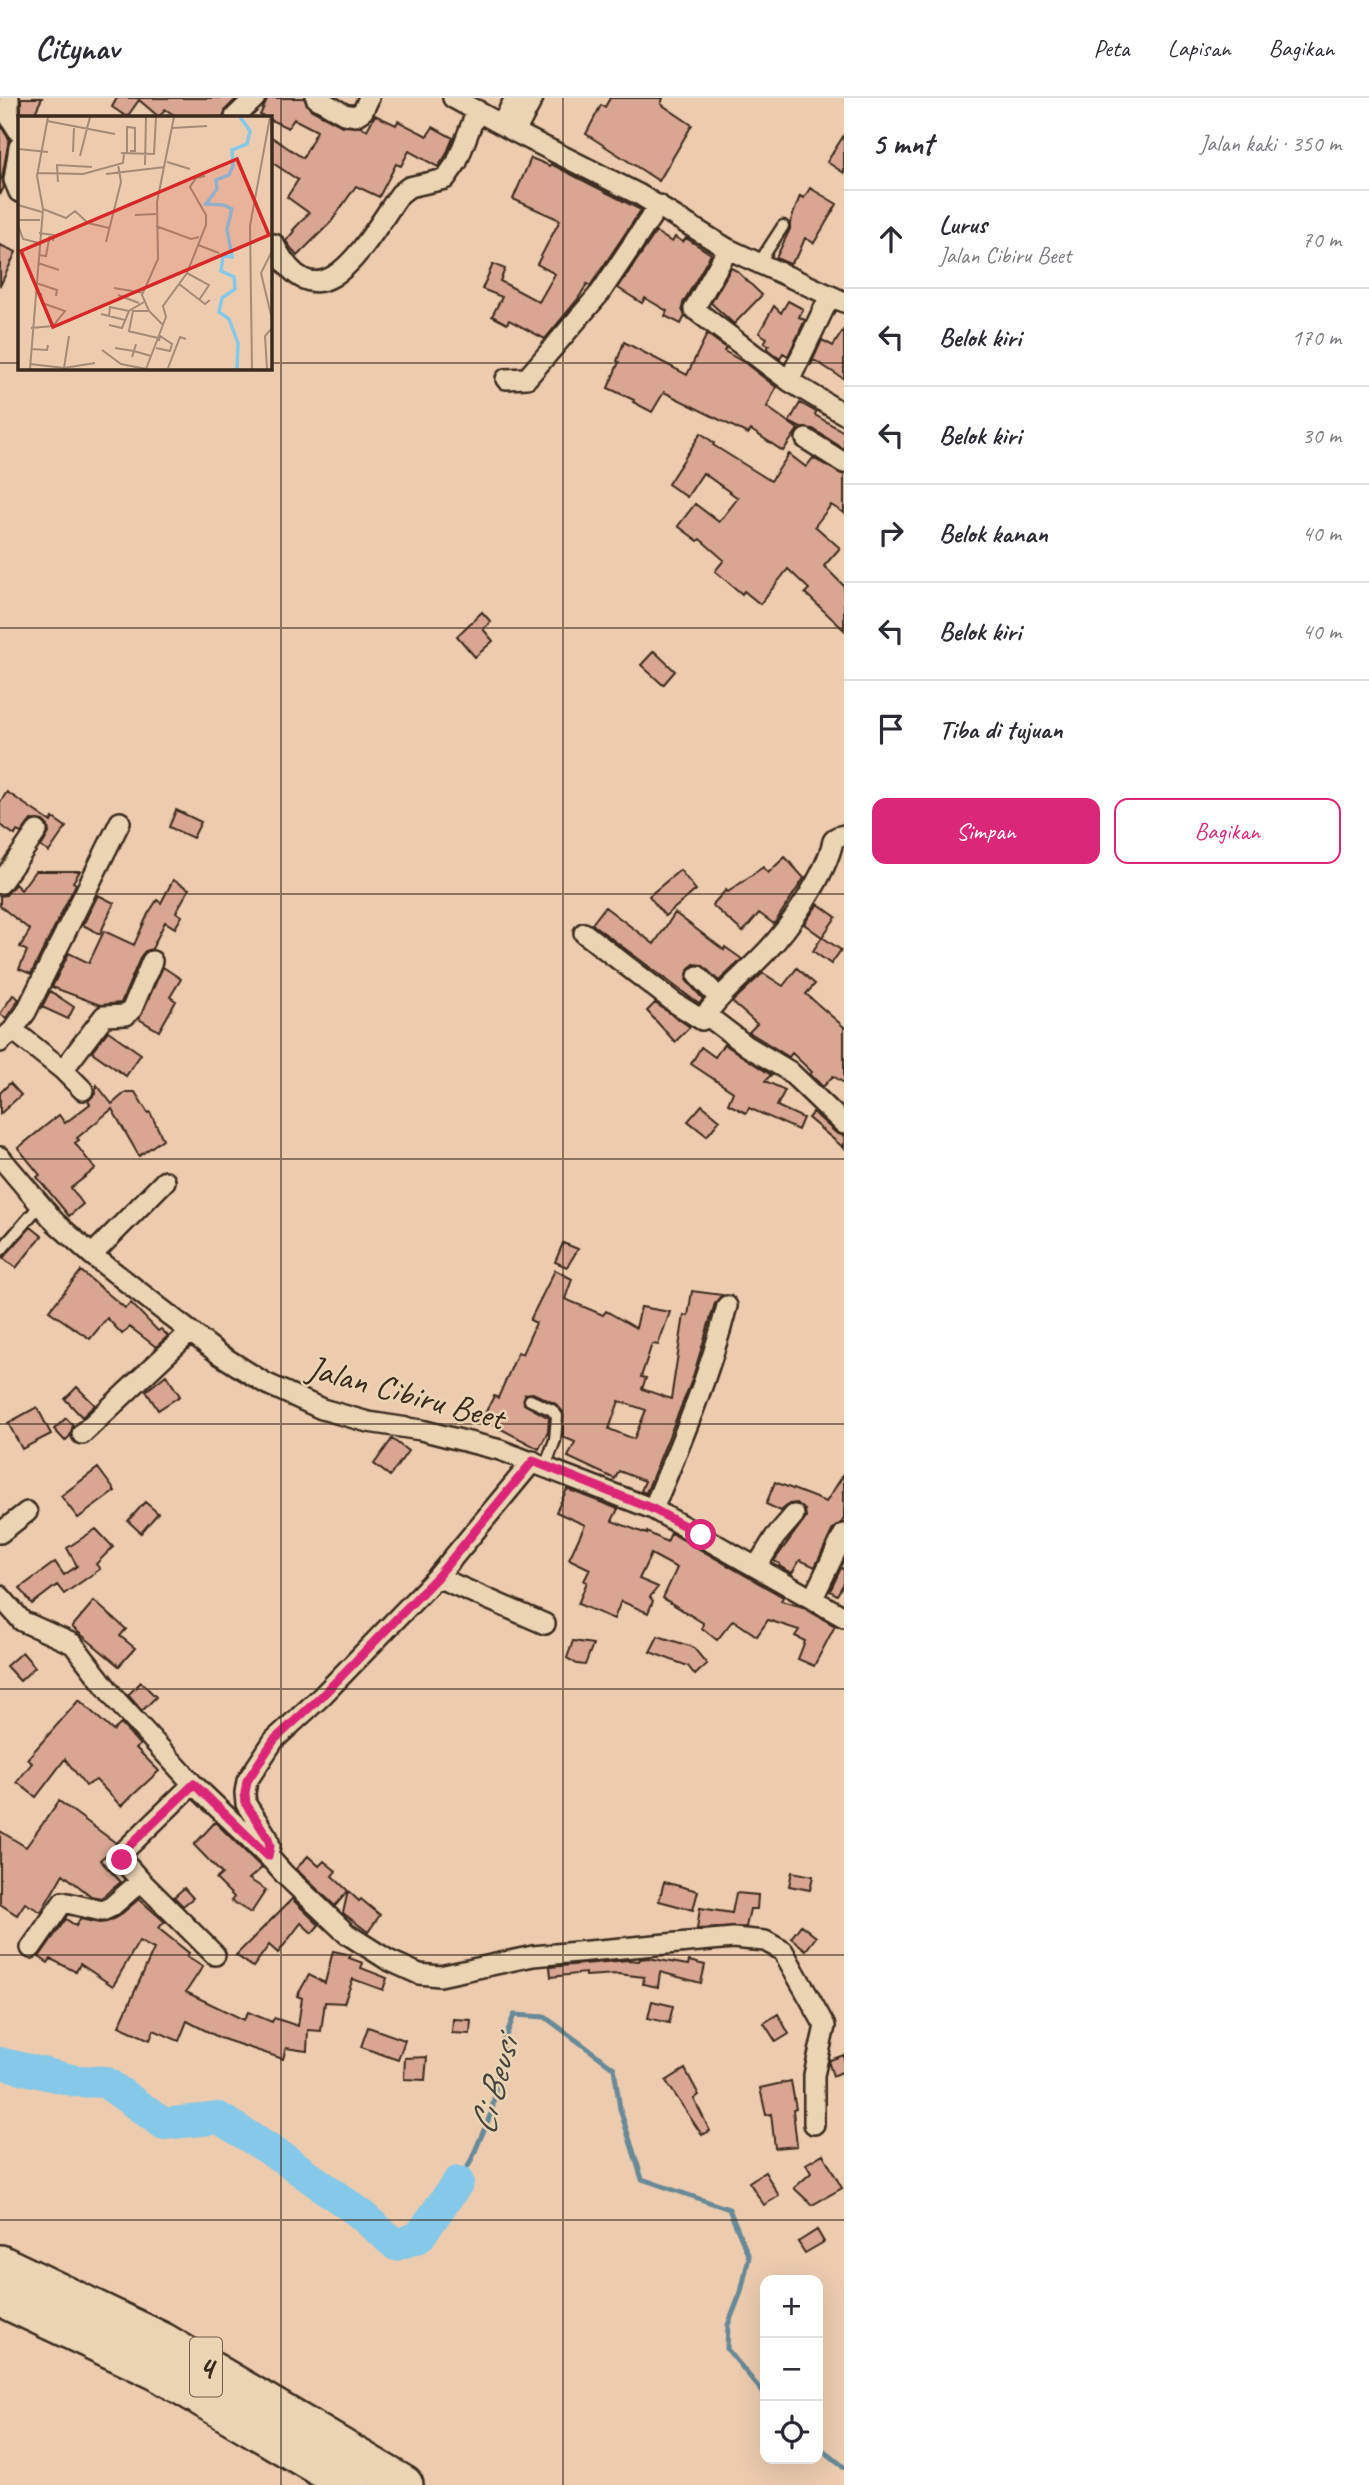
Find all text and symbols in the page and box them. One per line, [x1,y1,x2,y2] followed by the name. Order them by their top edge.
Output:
[35,27,119,69] text: Citynav
[1093,33,1130,63] text: Peta
[1168,33,1231,63] text: Lapisan
[1269,33,1334,63] text: Bagikan
[18,116,271,369] inset map
[872,125,933,163] text: 5 mnt
[1199,129,1341,158] text: Jalan kaki · 350 m
[939,208,987,241] text: Lurus
[872,220,910,258] icon: ahead
[1302,225,1341,254] text: 70 m
[939,241,1071,270] text: Jalan Cibiru Beet
[872,318,910,356] icon: left
[939,321,1021,354] text: Belok kiri
[1292,323,1341,352] text: 170 m
[872,416,910,454] icon: left
[939,419,1021,452] text: Belok kiri
[1302,421,1341,450] text: 30 m
[872,514,910,552] icon: right
[939,517,1048,550] text: Belok kanan
[1302,519,1341,548] text: 40 m
[872,612,910,650] icon: left
[939,615,1021,648] text: Belok kiri
[1302,617,1341,646] text: 40 m
[872,710,910,748] icon: arrive
[939,713,1063,746] text: Tiba di tujuan
[872,798,1100,864] button: Simpan
[1114,798,1341,864] button: Bagikan
[301,1344,512,1441] street label: Jalan Cibiru Beet
[685,1519,716,1550] route start
[106,1844,137,1875] route end
[458,2024,531,2139] water label: Ci Beusi
[760,2275,823,2464] map controls
[760,2275,823,2338] button: +
[190,2338,222,2396] road number: 4
[760,2338,823,2401] button: −
[760,2401,823,2464] button: locate

